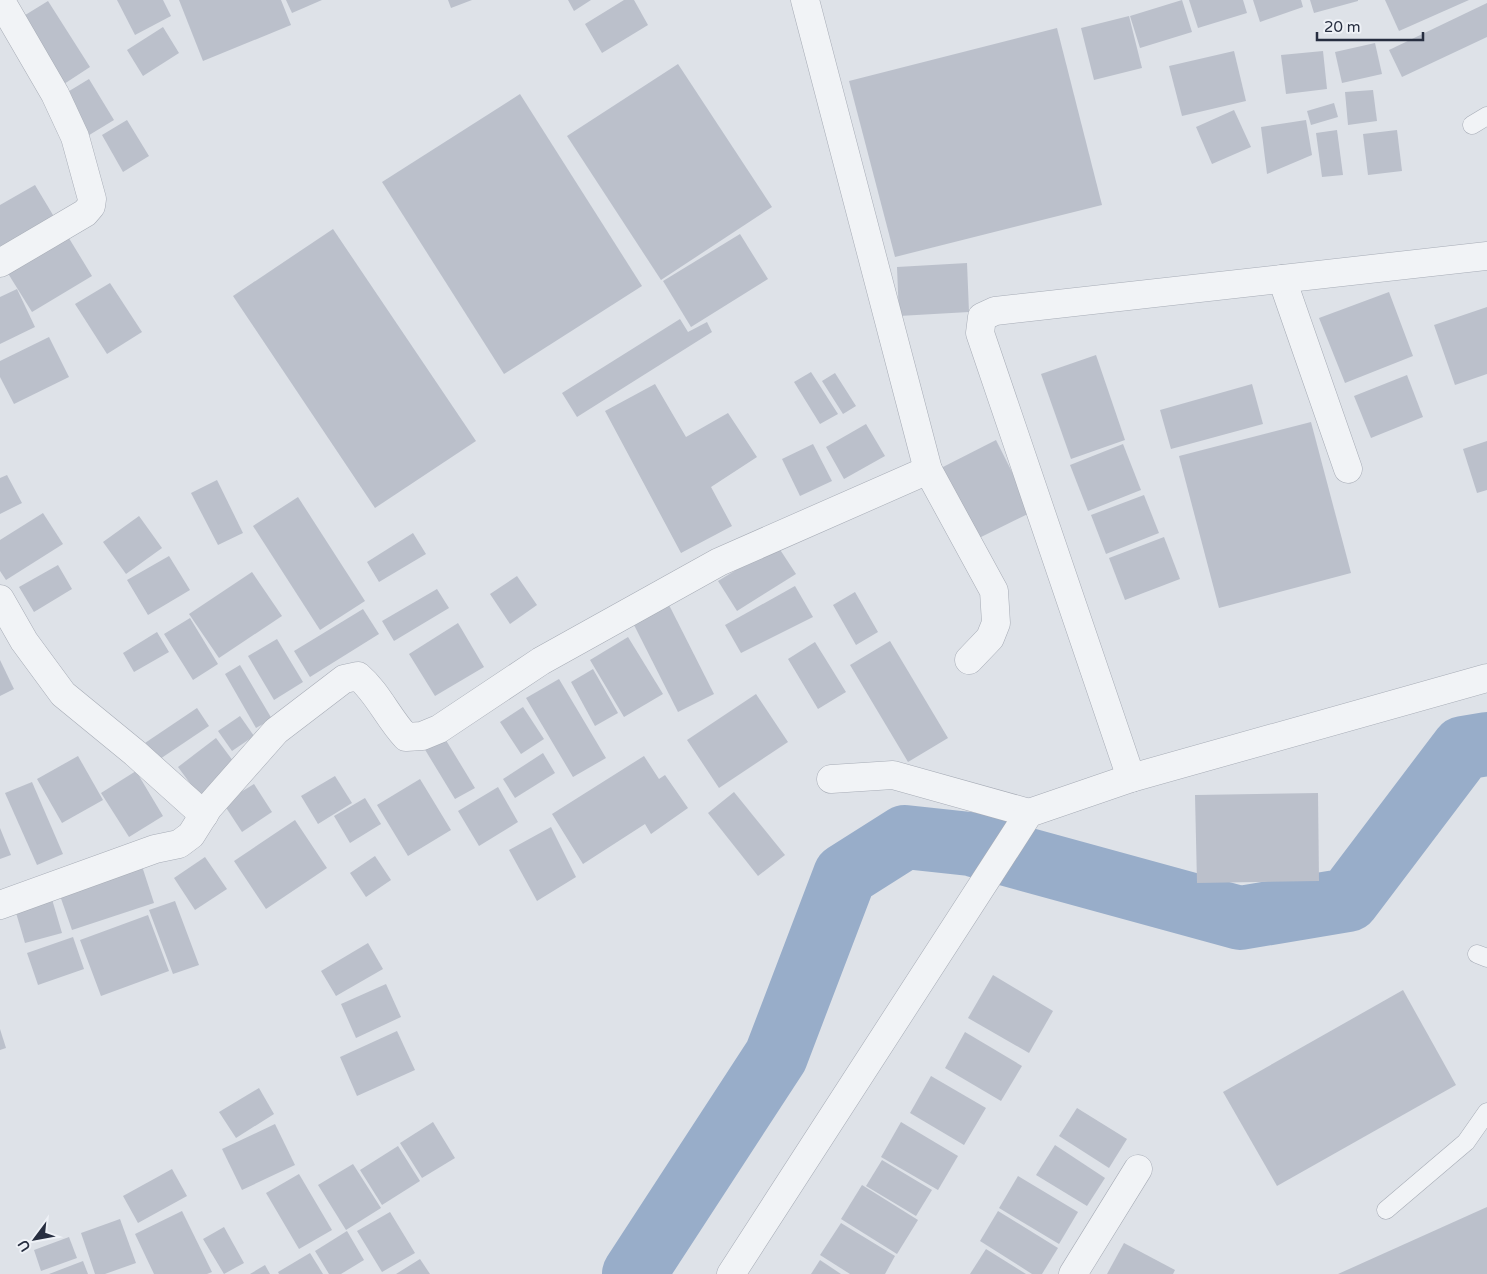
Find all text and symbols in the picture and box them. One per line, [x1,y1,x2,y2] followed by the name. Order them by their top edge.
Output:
[1317,10,1423,42] scale bar
[1324,18,1361,36] text: 20 m
[10,1214,60,1264] north arrow
[14,1237,34,1255] text: U

